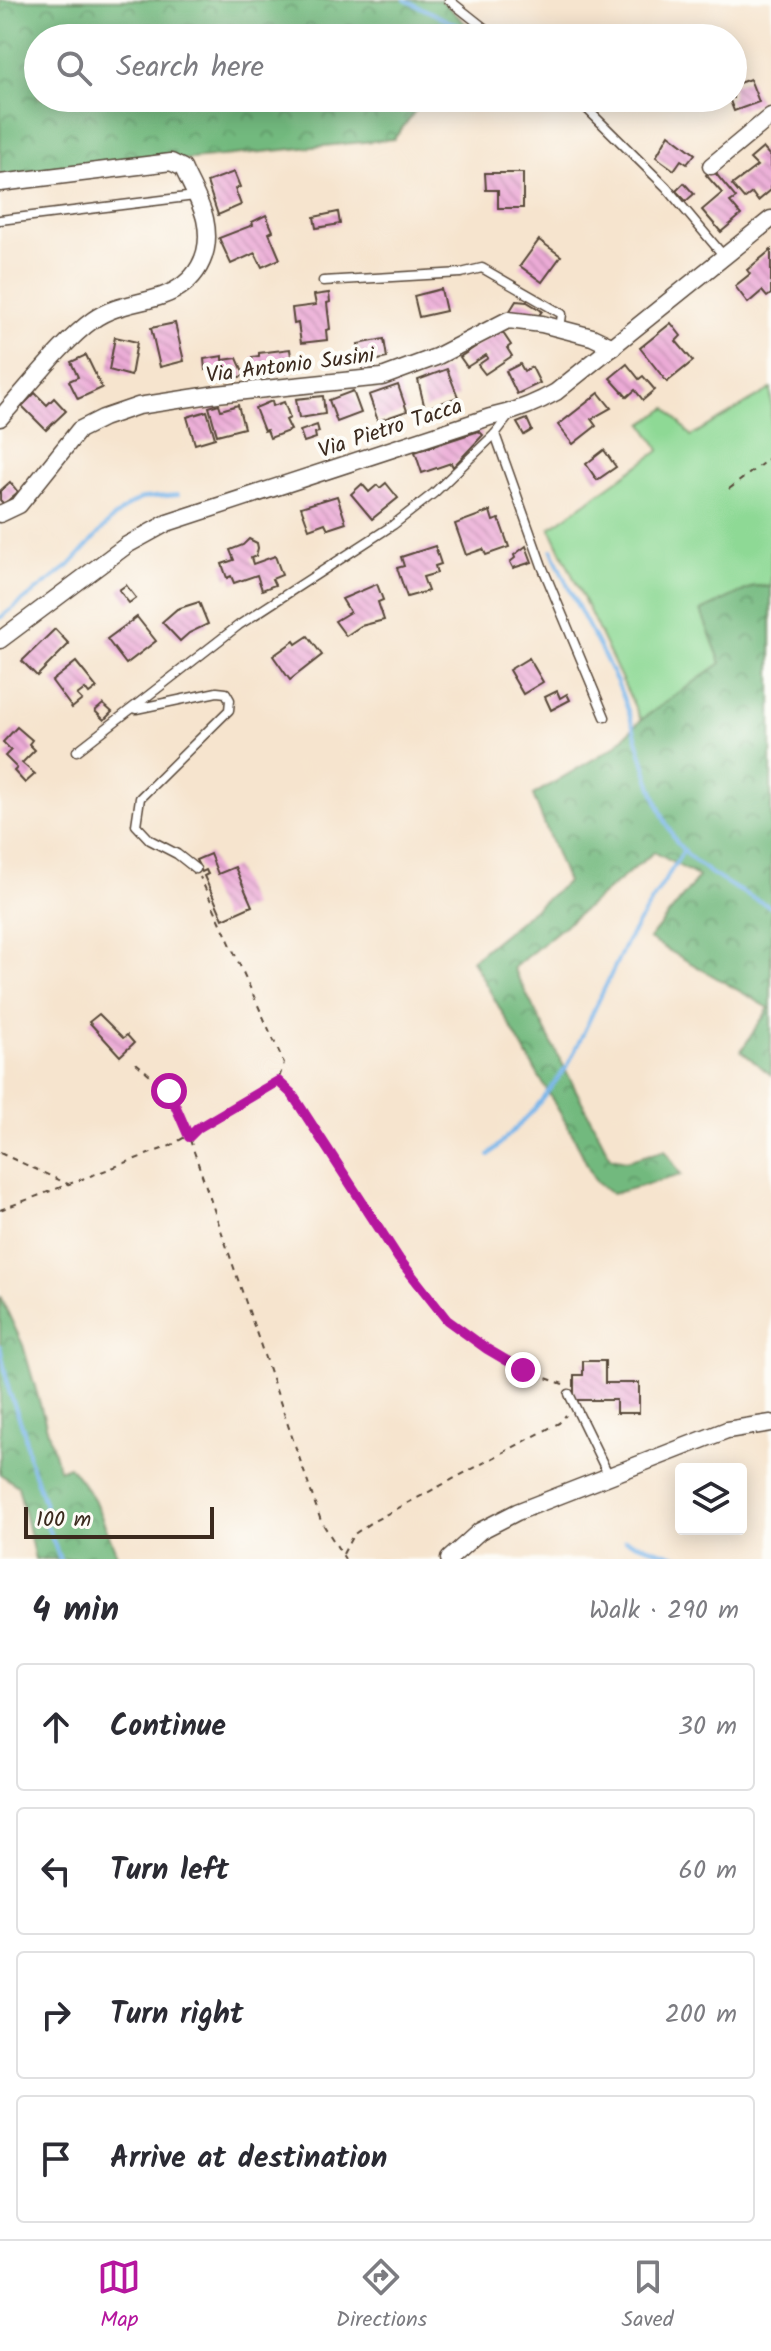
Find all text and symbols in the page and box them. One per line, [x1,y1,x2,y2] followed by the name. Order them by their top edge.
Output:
[24,24,747,112] search box
[116,44,264,92] text: Search here
[52,46,96,90] icon: search
[204,339,377,394] street label: Via Antonio Susini
[314,390,467,469] street label: Via Pietro Tacca
[151,1073,187,1109] route start
[505,1352,541,1388] route end
[675,1463,747,1535] map controls
[675,1463,747,1535] button: layers
[24,1503,214,1539] scale bar
[36,1503,91,1538] text: 100 m
[32,1584,119,1638] text: 4 min
[589,1590,739,1632] text: Walk · 290 m
[110,1703,226,1751] text: Continue
[34,1705,78,1749] icon: ahead
[678,1706,737,1748] text: 30 m
[110,1847,229,1895] text: Turn left
[34,1849,78,1893] icon: left
[678,1850,737,1892] text: 60 m
[110,1991,243,2039] text: Turn right
[34,1993,78,2037] icon: right
[665,1994,737,2036] text: 200 m
[110,2135,387,2183] text: Arrive at destination
[34,2137,78,2181] icon: arrive
[97,2255,141,2338] tab: Map
[336,2255,427,2338] tab: Directions
[622,2255,674,2338] tab: Saved

